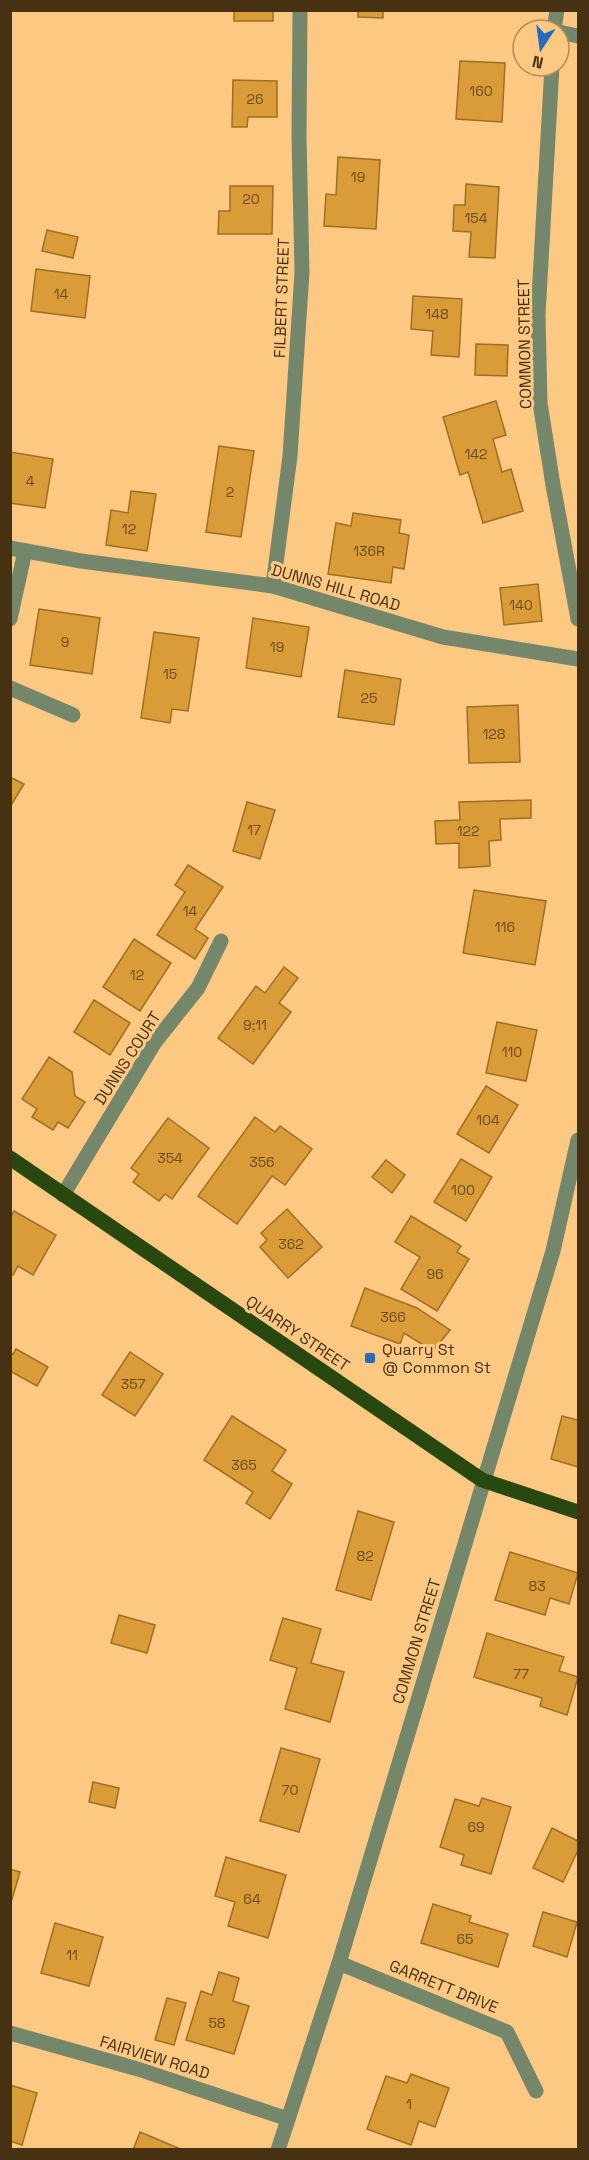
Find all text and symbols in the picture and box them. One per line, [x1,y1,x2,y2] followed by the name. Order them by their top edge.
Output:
[511,18,571,78] north arrow
[530,51,545,74] text: N
[469,82,493,100] house number: 160
[246,90,264,108] house number: 26
[351,168,365,186] house number: 19
[242,190,260,208] house number: 20
[465,209,488,227] house number: 154
[269,238,294,358] street label: FILBERT STREET
[513,279,536,409] street label: COMMON STREET
[54,285,69,303] house number: 14
[425,305,449,323] house number: 148
[464,445,488,463] house number: 142
[26,472,35,490] house number: 4
[226,483,234,501] house number: 2
[122,520,136,538] house number: 12
[353,542,385,560] house number: 136R
[269,559,403,616] street label: DUNNS HILL ROAD
[509,596,533,614] house number: 140
[61,633,69,651] house number: 9
[270,638,284,656] house number: 19
[163,665,177,683] house number: 15
[361,689,377,707] house number: 25
[482,725,506,743] house number: 128
[247,821,261,839] house number: 17
[457,822,479,840] house number: 122
[183,902,198,920] house number: 14
[495,918,515,936] house number: 116
[130,966,144,984] house number: 12
[89,1008,165,1109] street label: DUNNS COURT
[243,1016,267,1034] house number: 9;11
[502,1043,522,1061] house number: 110
[476,1111,500,1129] house number: 104
[157,1149,183,1167] house number: 354
[249,1153,275,1171] house number: 356
[451,1181,475,1199] house number: 100
[278,1235,304,1253] house number: 362
[426,1265,444,1283] house number: 96
[242,1291,354,1376] street label: QUARRY STREET
[380,1308,406,1326] house number: 366
[382,1339,491,1378] place label: Quarry St @ Common St
[363,1351,377,1365] marker: Quarry St @ Common St
[121,1375,145,1393] house number: 357
[231,1456,257,1474] house number: 365
[356,1547,374,1565] house number: 82
[387,1576,446,1707] street label: COMMON STREET
[528,1577,546,1595] house number: 83
[513,1665,529,1683] house number: 77
[282,1781,298,1799] house number: 70
[467,1818,485,1836] house number: 69
[243,1890,261,1908] house number: 64
[457,1930,473,1948] house number: 65
[66,1946,78,1964] house number: 11
[386,1955,501,2018] street label: GARRETT DRIVE
[208,2014,226,2032] house number: 58
[97,2031,212,2084] street label: FAIRVIEW ROAD
[406,2095,412,2113] house number: 1

